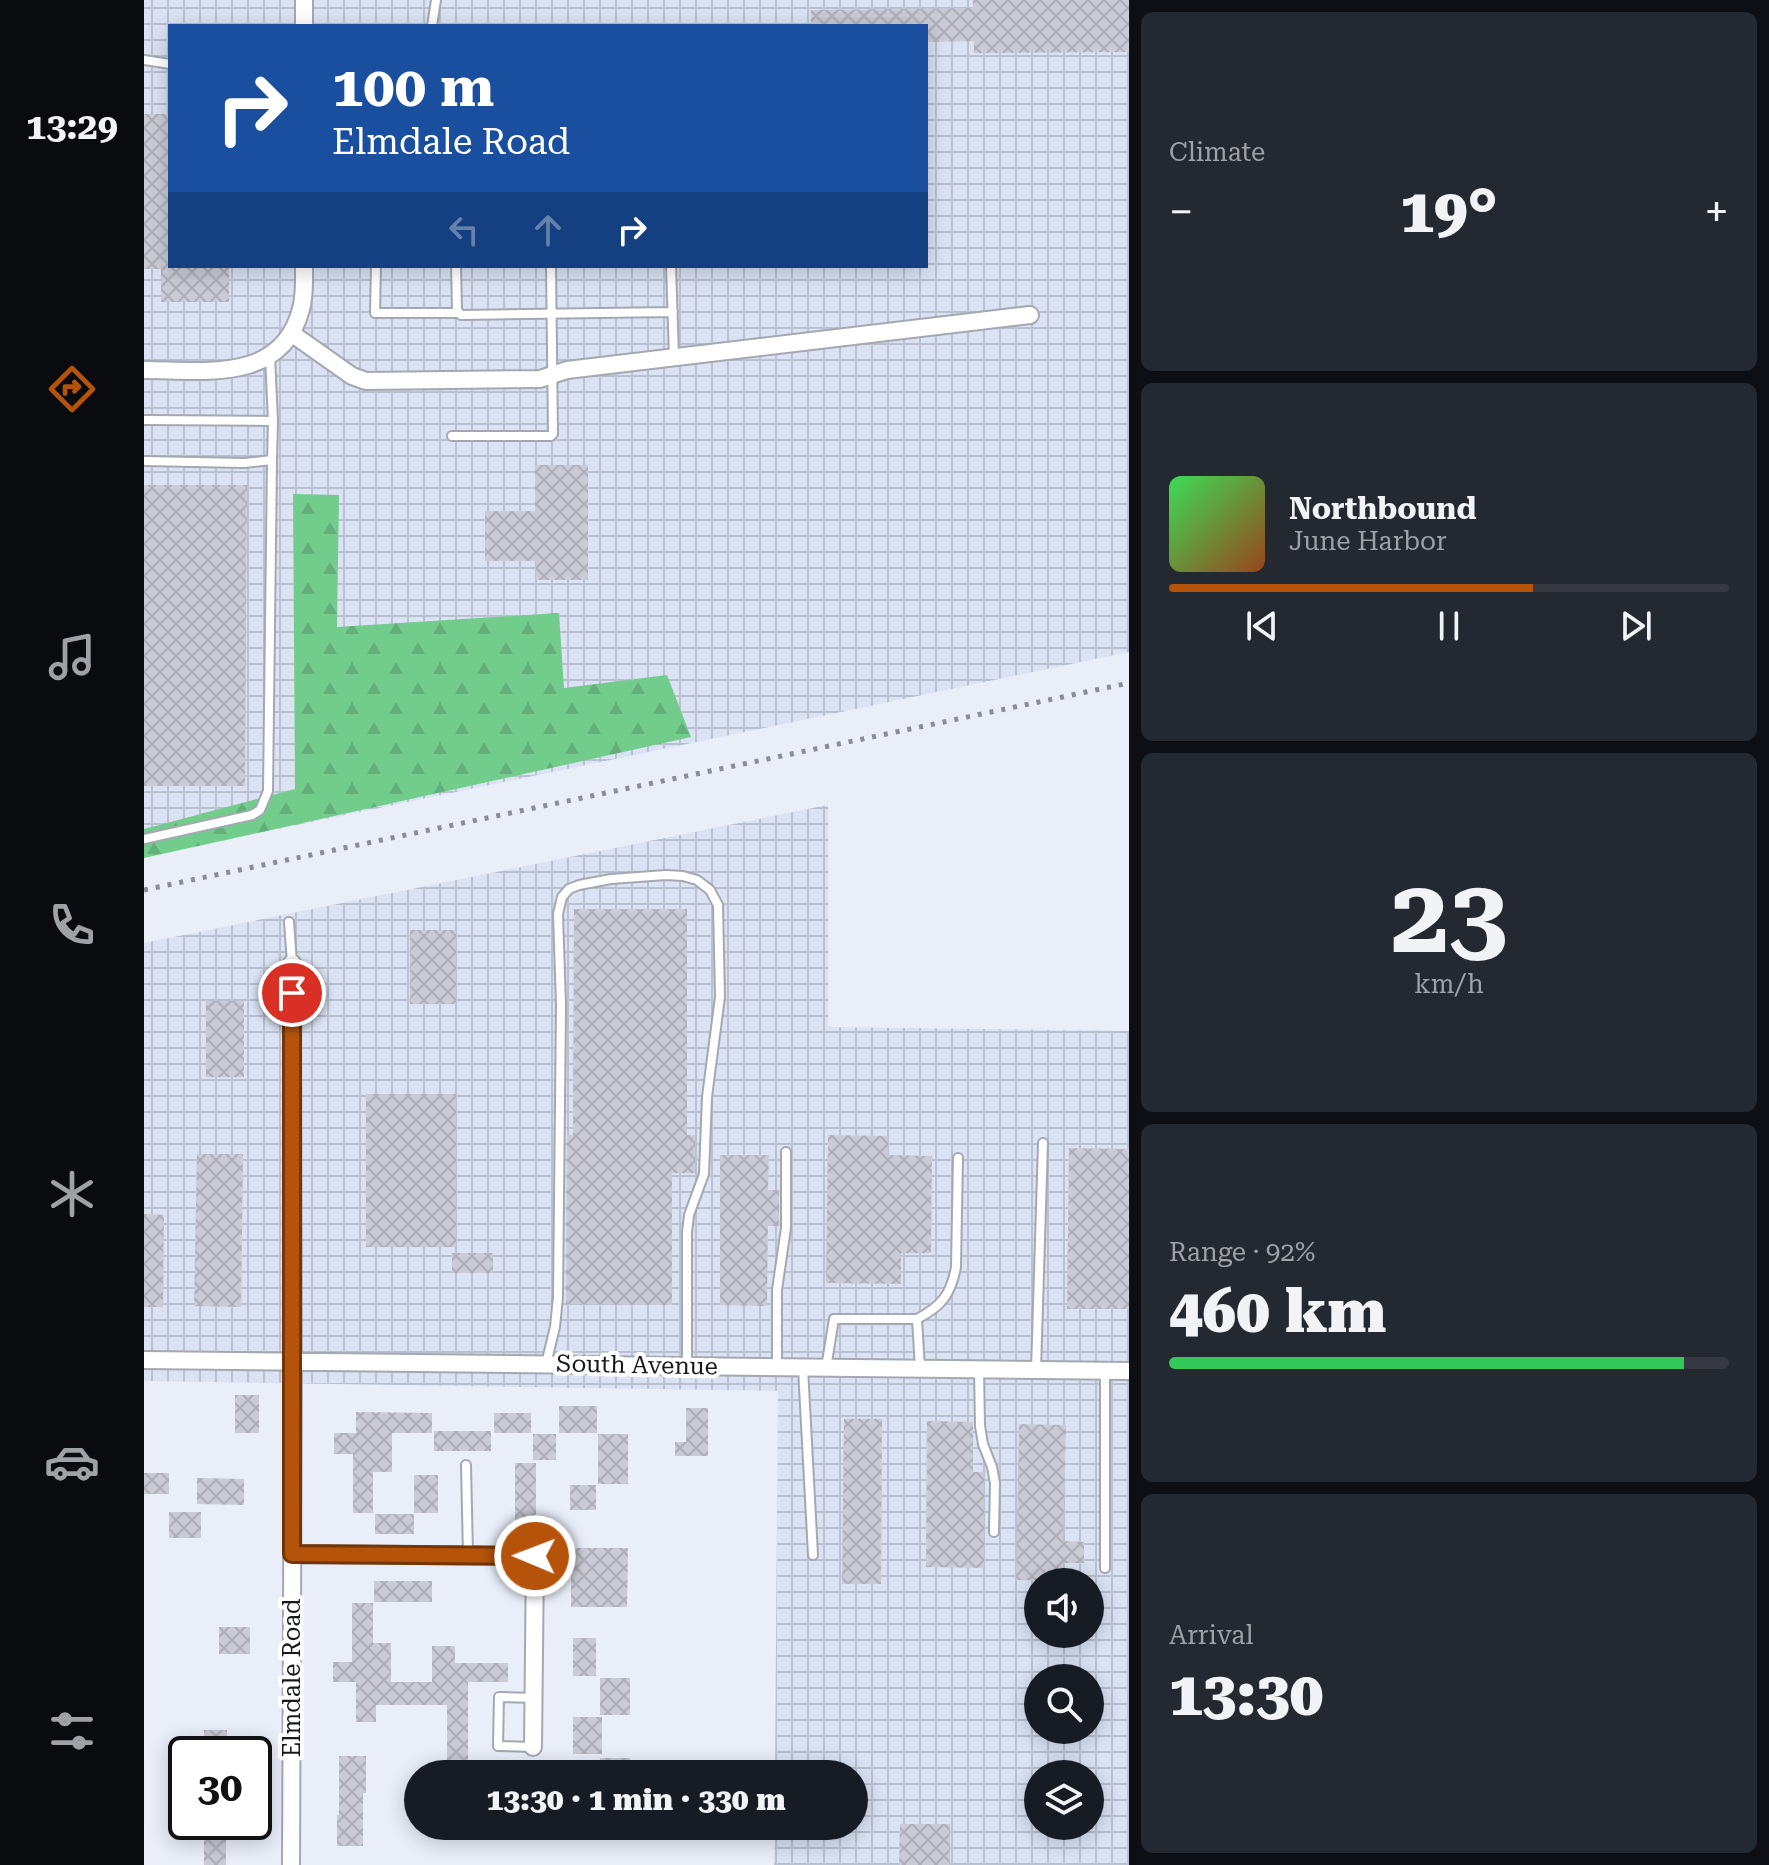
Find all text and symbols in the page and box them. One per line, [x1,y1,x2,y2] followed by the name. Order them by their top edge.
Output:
[332,54,494,120] text: 100 m
[200,56,304,160] icon: right
[26,106,118,148] text: 13:29
[332,121,570,163] text: Elmdale Road
[1169,137,1265,167] text: Climate
[1400,176,1498,247] text: 19°
[1169,186,1194,238] text: −
[1704,186,1729,238] text: +
[442,208,486,252] icon: left
[526,208,570,252] icon: ahead
[610,208,654,252] icon: right
[44,361,100,417] icon: directions
[1289,491,1477,526] text: Northbound
[1289,526,1447,556] text: June Harbor
[1240,604,1284,648] icon: previous
[1427,604,1471,648] icon: pause
[1614,604,1658,648] icon: next
[44,629,100,685] icon: music
[1391,856,1507,977] text: 23
[44,897,100,953] icon: phone
[258,959,326,1027] pin
[1414,969,1484,999] text: km/h
[270,971,314,1015] icon: arrive
[44,1166,100,1222] icon: climate
[1169,1237,1315,1267] text: Range · 92%
[1169,1276,1386,1347] text: 460 km
[556,1350,718,1380] street label: South Avenue
[44,1434,100,1490] icon: car
[493,1514,577,1598] position arrow
[1024,1568,1104,1840] map controls
[1024,1568,1104,1648] button: sound
[278,1599,306,1757] street label: Elmdale Road
[1169,1620,1254,1650] text: Arrival
[1169,1659,1323,1730] text: 13:30
[1024,1664,1104,1744] button: search
[44,1703,100,1759] icon: filters
[168,1736,272,1840] speed limit sign: 30
[1024,1760,1104,1840] button: layers
[486,1782,786,1817] text: 13:30 · 1 min · 330 m

